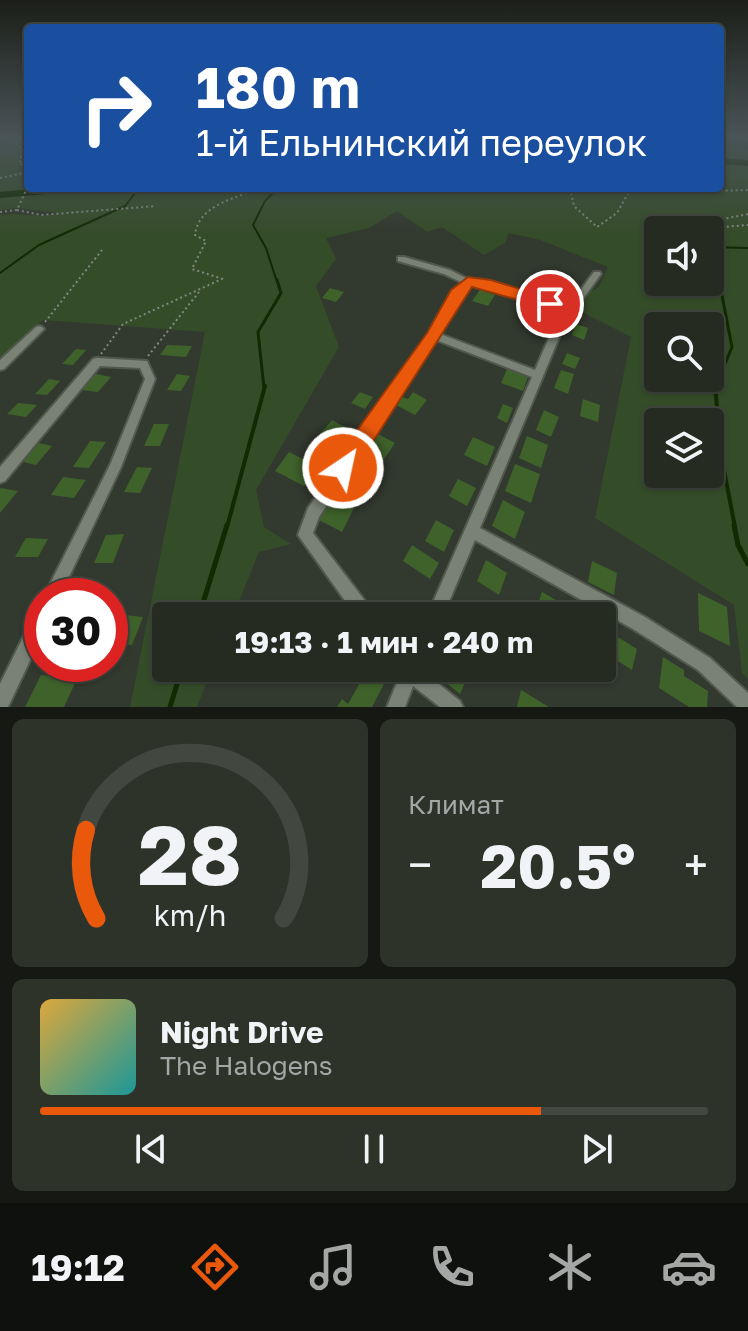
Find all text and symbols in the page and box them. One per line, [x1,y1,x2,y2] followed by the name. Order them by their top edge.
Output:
[196,53,360,120] text: 180 m
[64,56,168,160] icon: right
[196,121,647,164] text: 1-й Ельнинский переулок
[644,216,724,488] map controls
[644,216,724,296] button: sound
[516,270,584,338] pin
[528,282,572,326] icon: arrive
[644,312,724,392] button: search
[644,408,724,488] button: layers
[301,426,385,510] position arrow
[24,578,128,682] speed limit sign: 30
[235,624,533,660] text: 19:13 · 1 мин · 240 m
[408,789,504,820] text: Климат
[138,803,242,903] text: 28
[481,829,635,901] text: 20.5°
[408,838,432,891] text: −
[684,838,708,891] text: +
[154,898,226,932] text: km/h
[160,1014,324,1050] text: Night Drive
[160,1050,333,1081] text: The Halogens
[129,1127,173,1171] icon: previous
[352,1127,396,1171] icon: pause
[575,1127,619,1171] icon: next
[187,1239,243,1295] icon: directions
[305,1239,361,1295] icon: music
[424,1239,480,1295] icon: phone
[542,1239,598,1295] icon: climate
[661,1239,717,1295] icon: car
[31,1246,125,1289] text: 19:12

